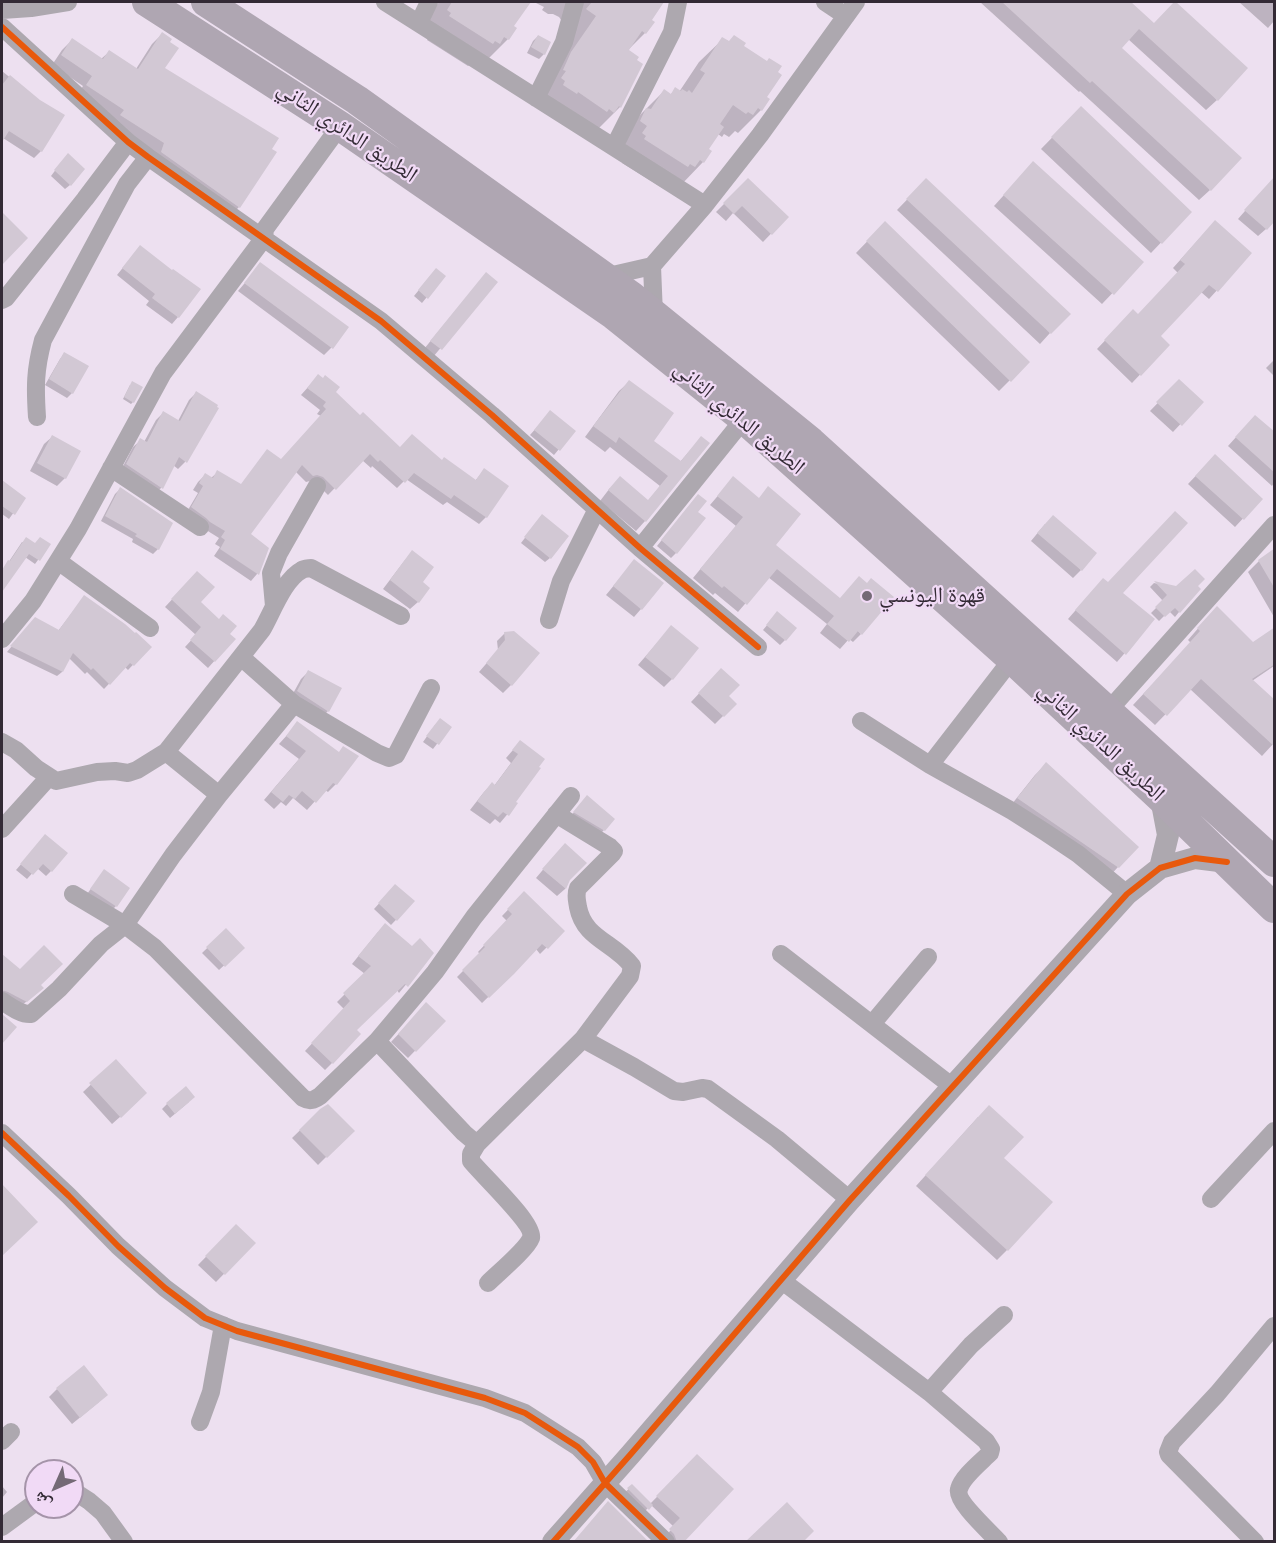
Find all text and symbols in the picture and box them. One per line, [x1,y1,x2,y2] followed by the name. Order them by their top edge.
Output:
[272,75,422,189] street label: الطريق الدائري الثاني
[668,355,810,481] street label: الطريق الدائري الثاني
[879,583,985,609] place label: قهوة اليونسي
[860,589,874,603] marker: قهوة اليونسي
[1032,677,1170,807] street label: الطريق الدائري الثاني
[24,1459,84,1519] north arrow
[30,1488,55,1513] text: ش

